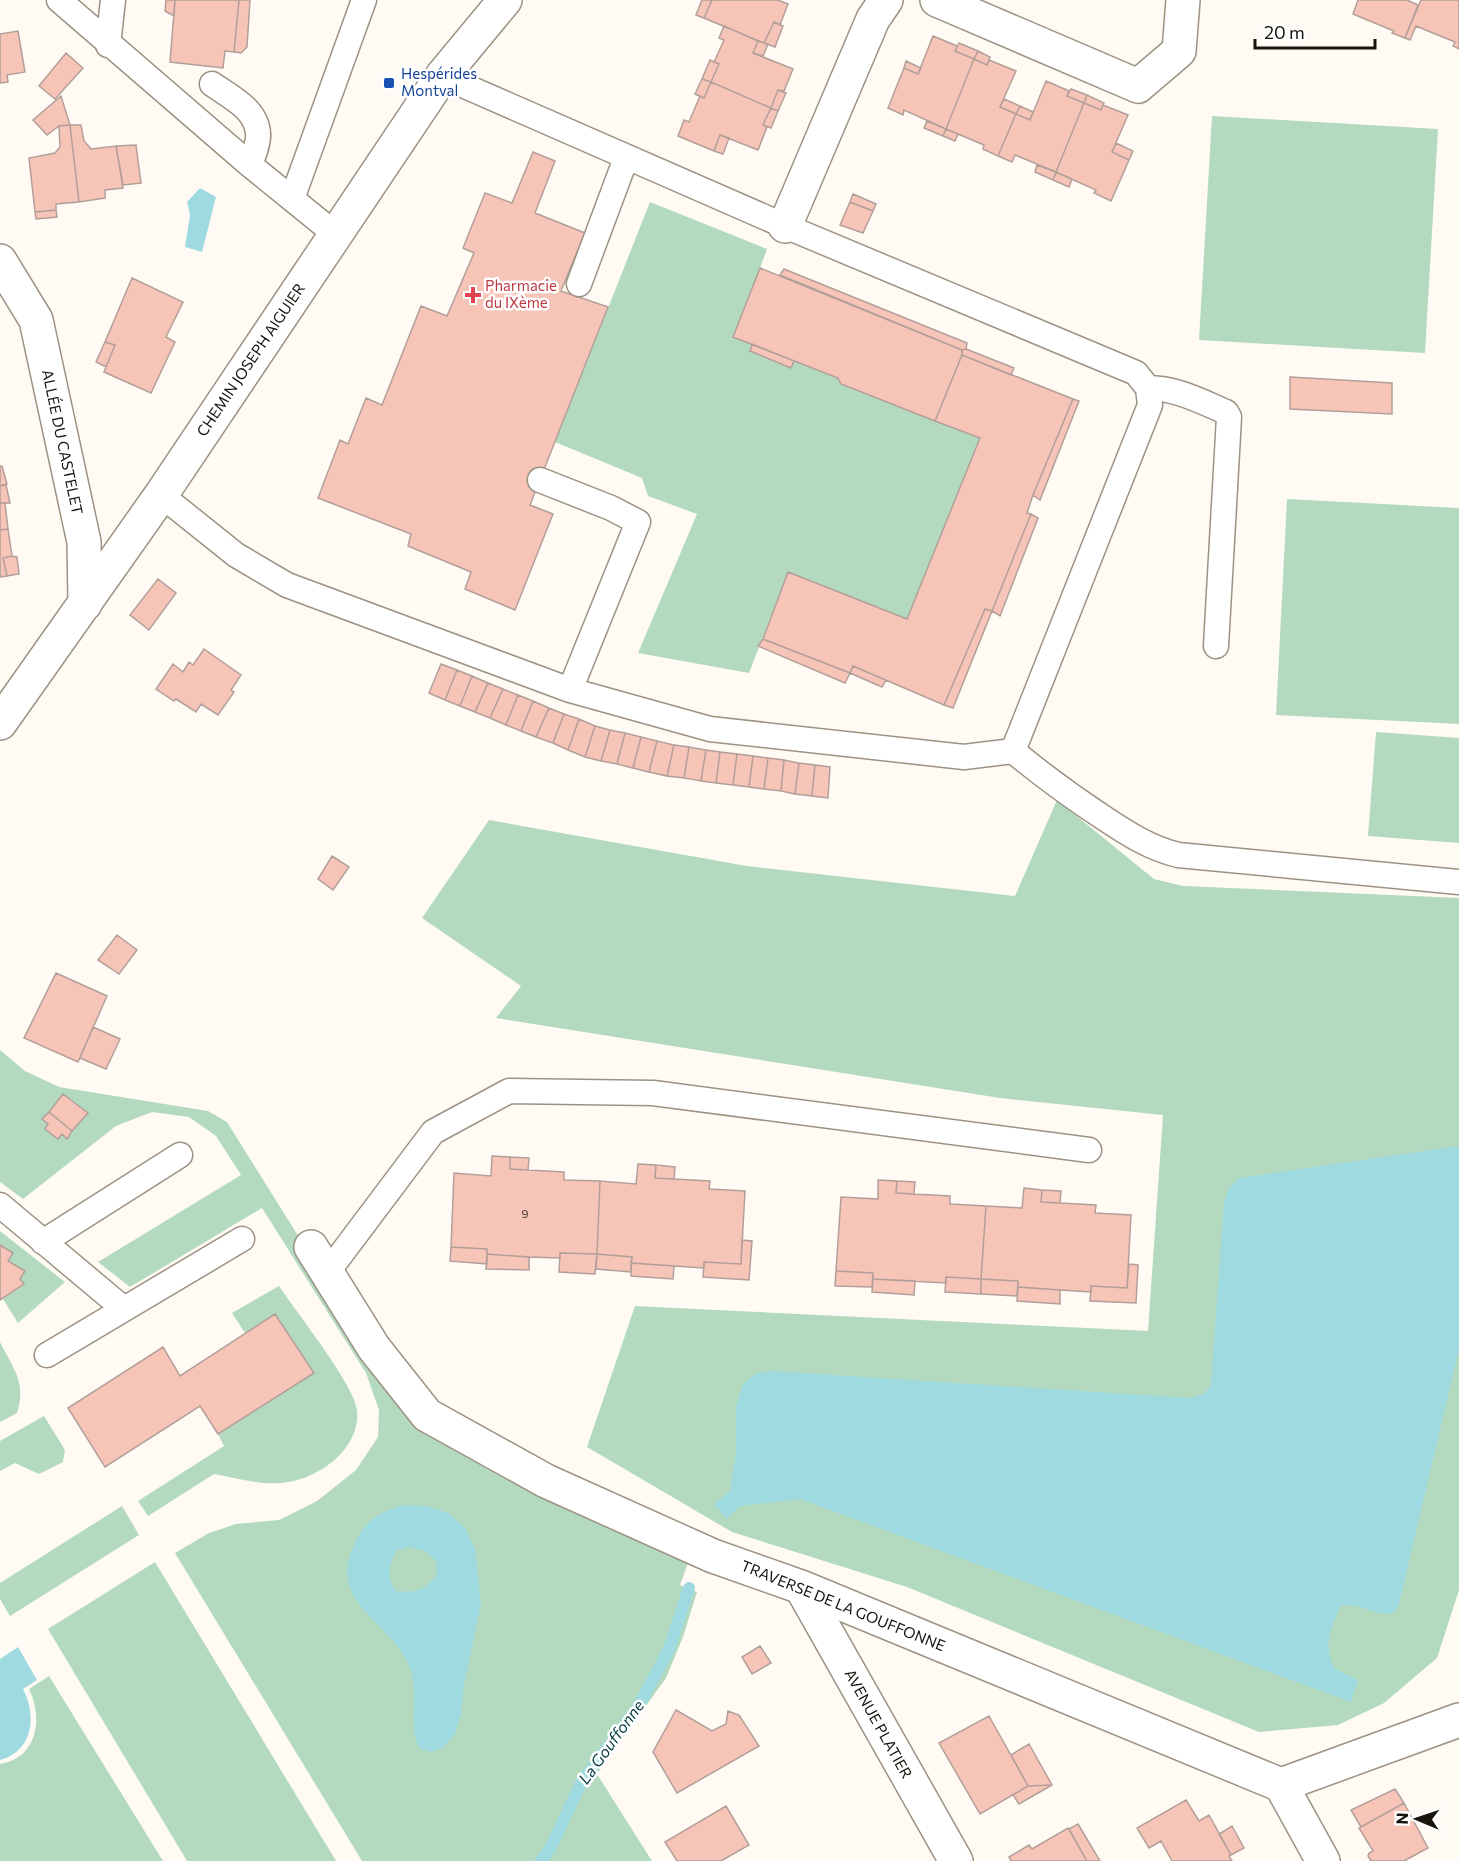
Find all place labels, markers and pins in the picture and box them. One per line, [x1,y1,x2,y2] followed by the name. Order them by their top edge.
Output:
[401,64,477,99] place label: Hespérides Montval
[382,76,396,90] marker: Hespérides Montval
[485,276,557,311] place label: Pharmacie du IXème
[466,288,480,302] marker: Pharmacie du IXème

